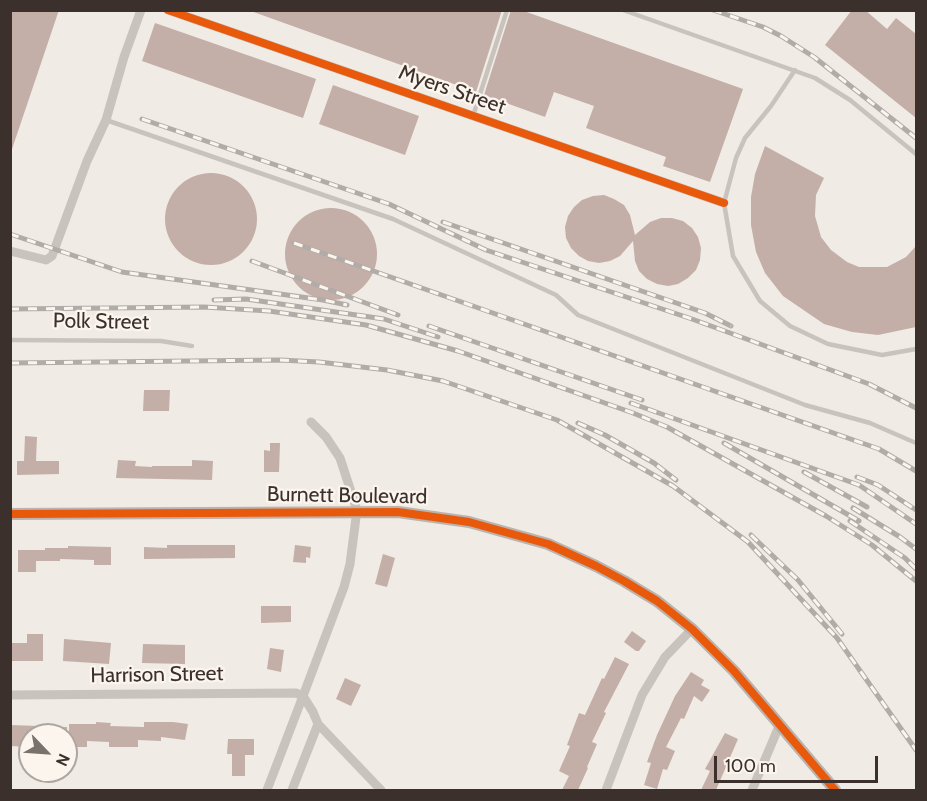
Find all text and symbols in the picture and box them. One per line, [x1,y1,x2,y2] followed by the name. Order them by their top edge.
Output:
[395,60,509,120] street label: Myers Street
[53,309,149,335] street label: Polk Street
[267,482,427,510] street label: Burnett Boulevard
[90,661,224,689] street label: Harrison Street
[18,723,78,783] north arrow
[717,744,880,782] scale bar
[52,751,74,769] text: N
[725,755,776,777] text: 100 m

